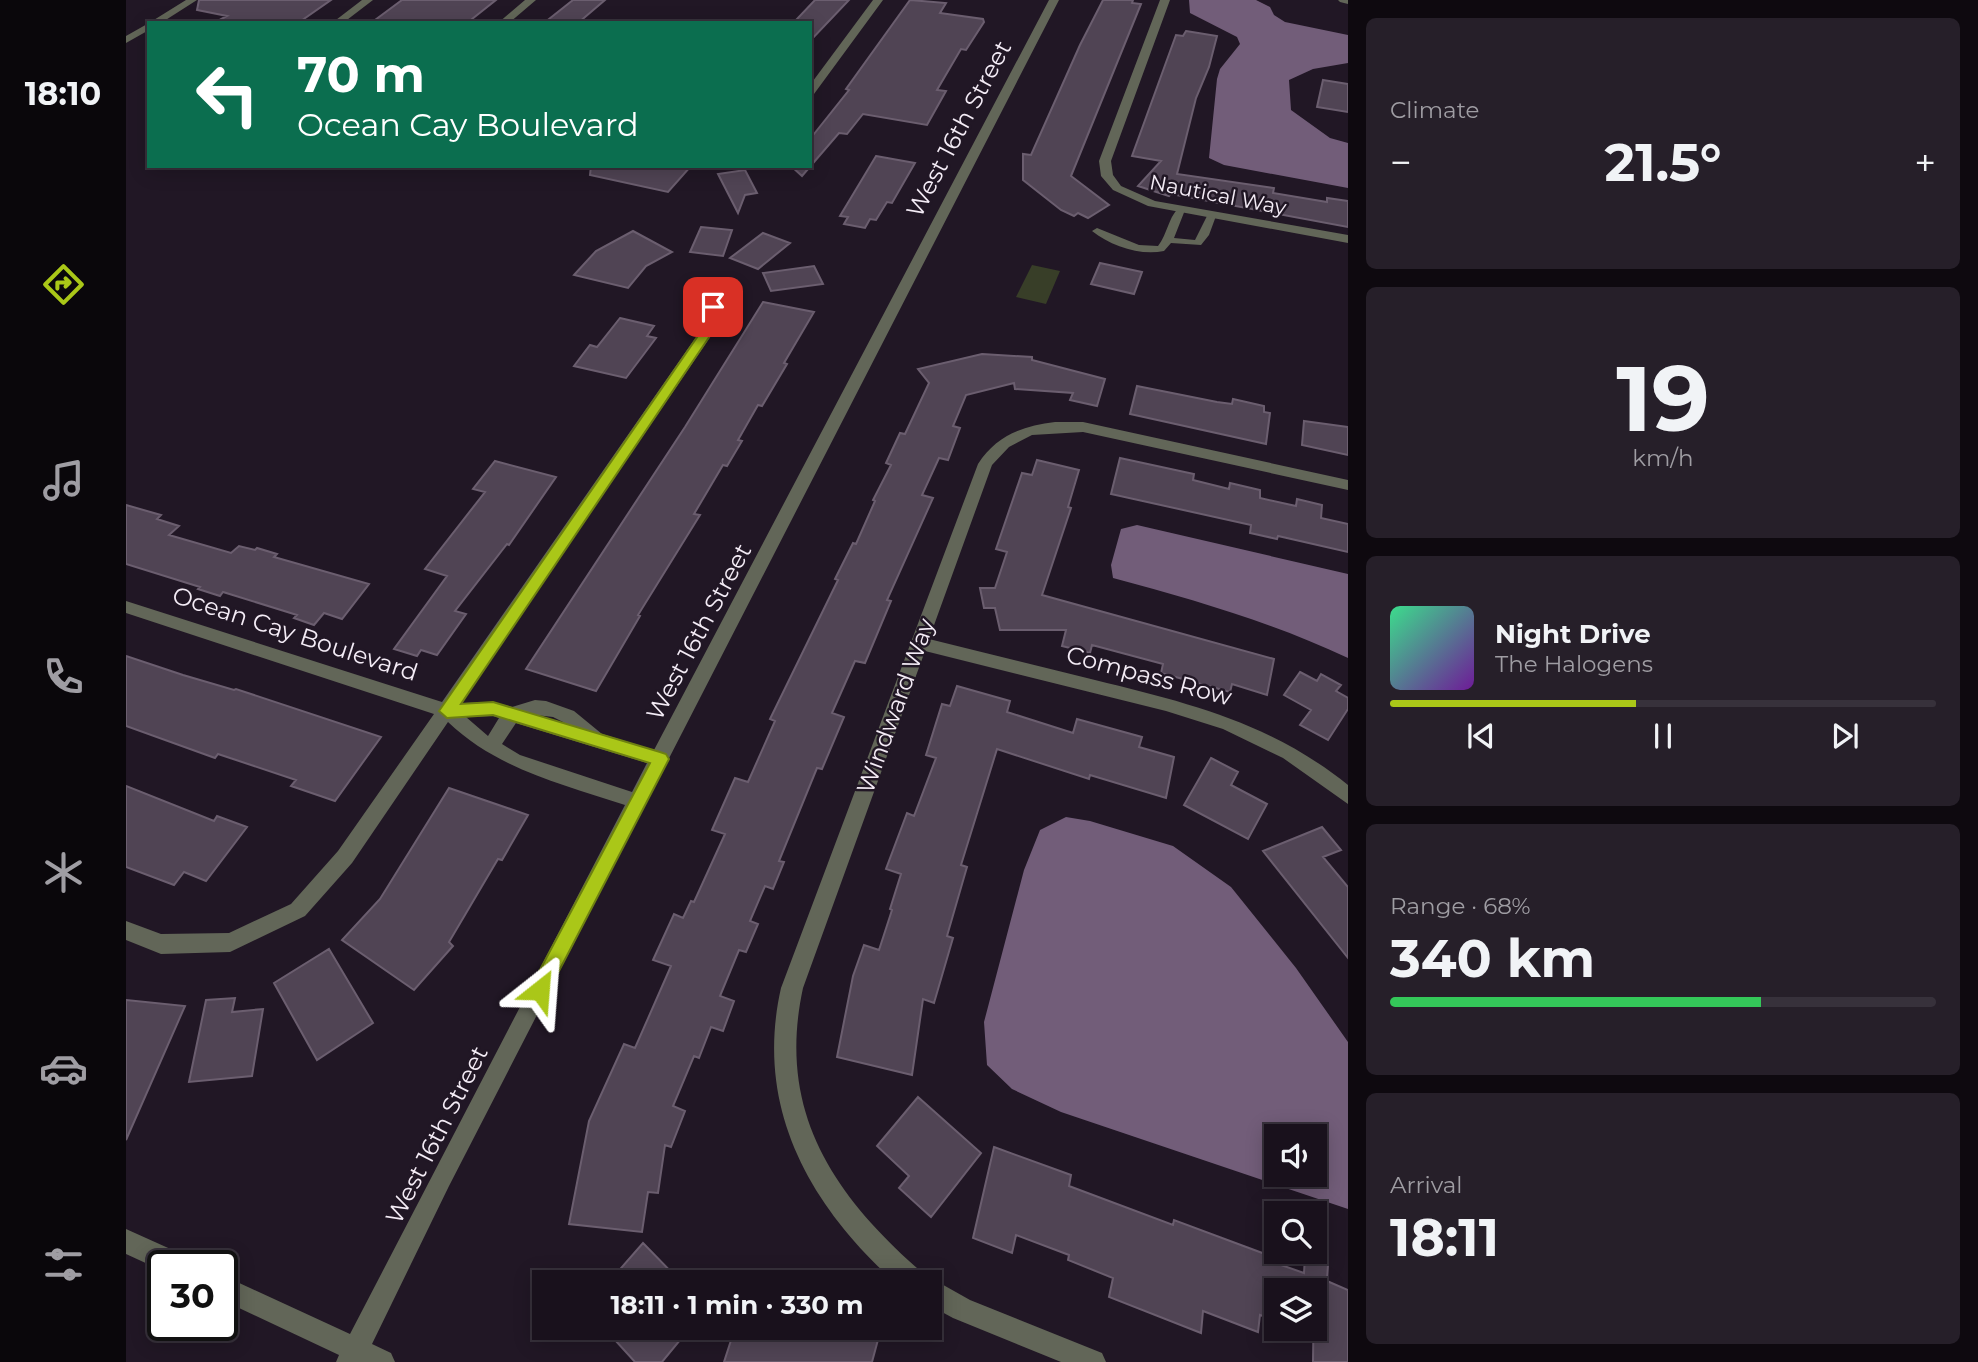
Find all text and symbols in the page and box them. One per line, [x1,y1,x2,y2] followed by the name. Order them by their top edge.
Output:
[900,35,1017,222] street label: West 16th Street
[297,45,425,104] text: 70 m
[182,49,273,140] icon: left
[25,74,101,113] text: 18:10
[1390,96,1479,124] text: Climate
[297,105,639,144] text: Ocean Cay Boulevard
[1604,131,1722,194] text: 21.5°
[1390,139,1412,186] text: −
[1914,139,1936,186] text: +
[1148,169,1289,220] street label: Nautical Way
[39,260,88,309] icon: directions
[683,277,743,337] pin
[694,288,732,326] icon: arrive
[1616,343,1710,454] text: 19
[1632,444,1694,472] text: km/h
[39,456,88,505] icon: music
[640,538,757,725] street label: West 16th Street
[169,580,422,687] street label: Ocean Cay Boulevard
[850,614,941,797] street label: Windward Way
[1495,618,1651,650] text: Night Drive
[1063,639,1235,712] street label: Compass Row
[1495,650,1653,678] text: The Halogens
[39,652,88,701] icon: phone
[1462,717,1500,755] icon: previous
[1644,717,1682,755] icon: pause
[1826,717,1864,755] icon: next
[39,848,88,897] icon: climate
[1390,892,1531,920] text: Range · 68%
[1390,927,1595,990] text: 340 km
[503,953,577,1027] position arrow
[379,1041,494,1229] street label: West 16th Street
[39,1044,88,1093] icon: car
[1264,1124,1327,1341] map controls
[1264,1124,1327,1187] button: sound
[1390,1171,1463,1199] text: Arrival
[1264,1201,1327,1264] button: search
[1390,1206,1499,1269] text: 18:11
[39,1240,88,1289] icon: filters
[147,1250,238,1341] speed limit sign: 30
[1264,1278,1327,1341] button: layers
[610,1289,864,1321] text: 18:11 · 1 min · 330 m

